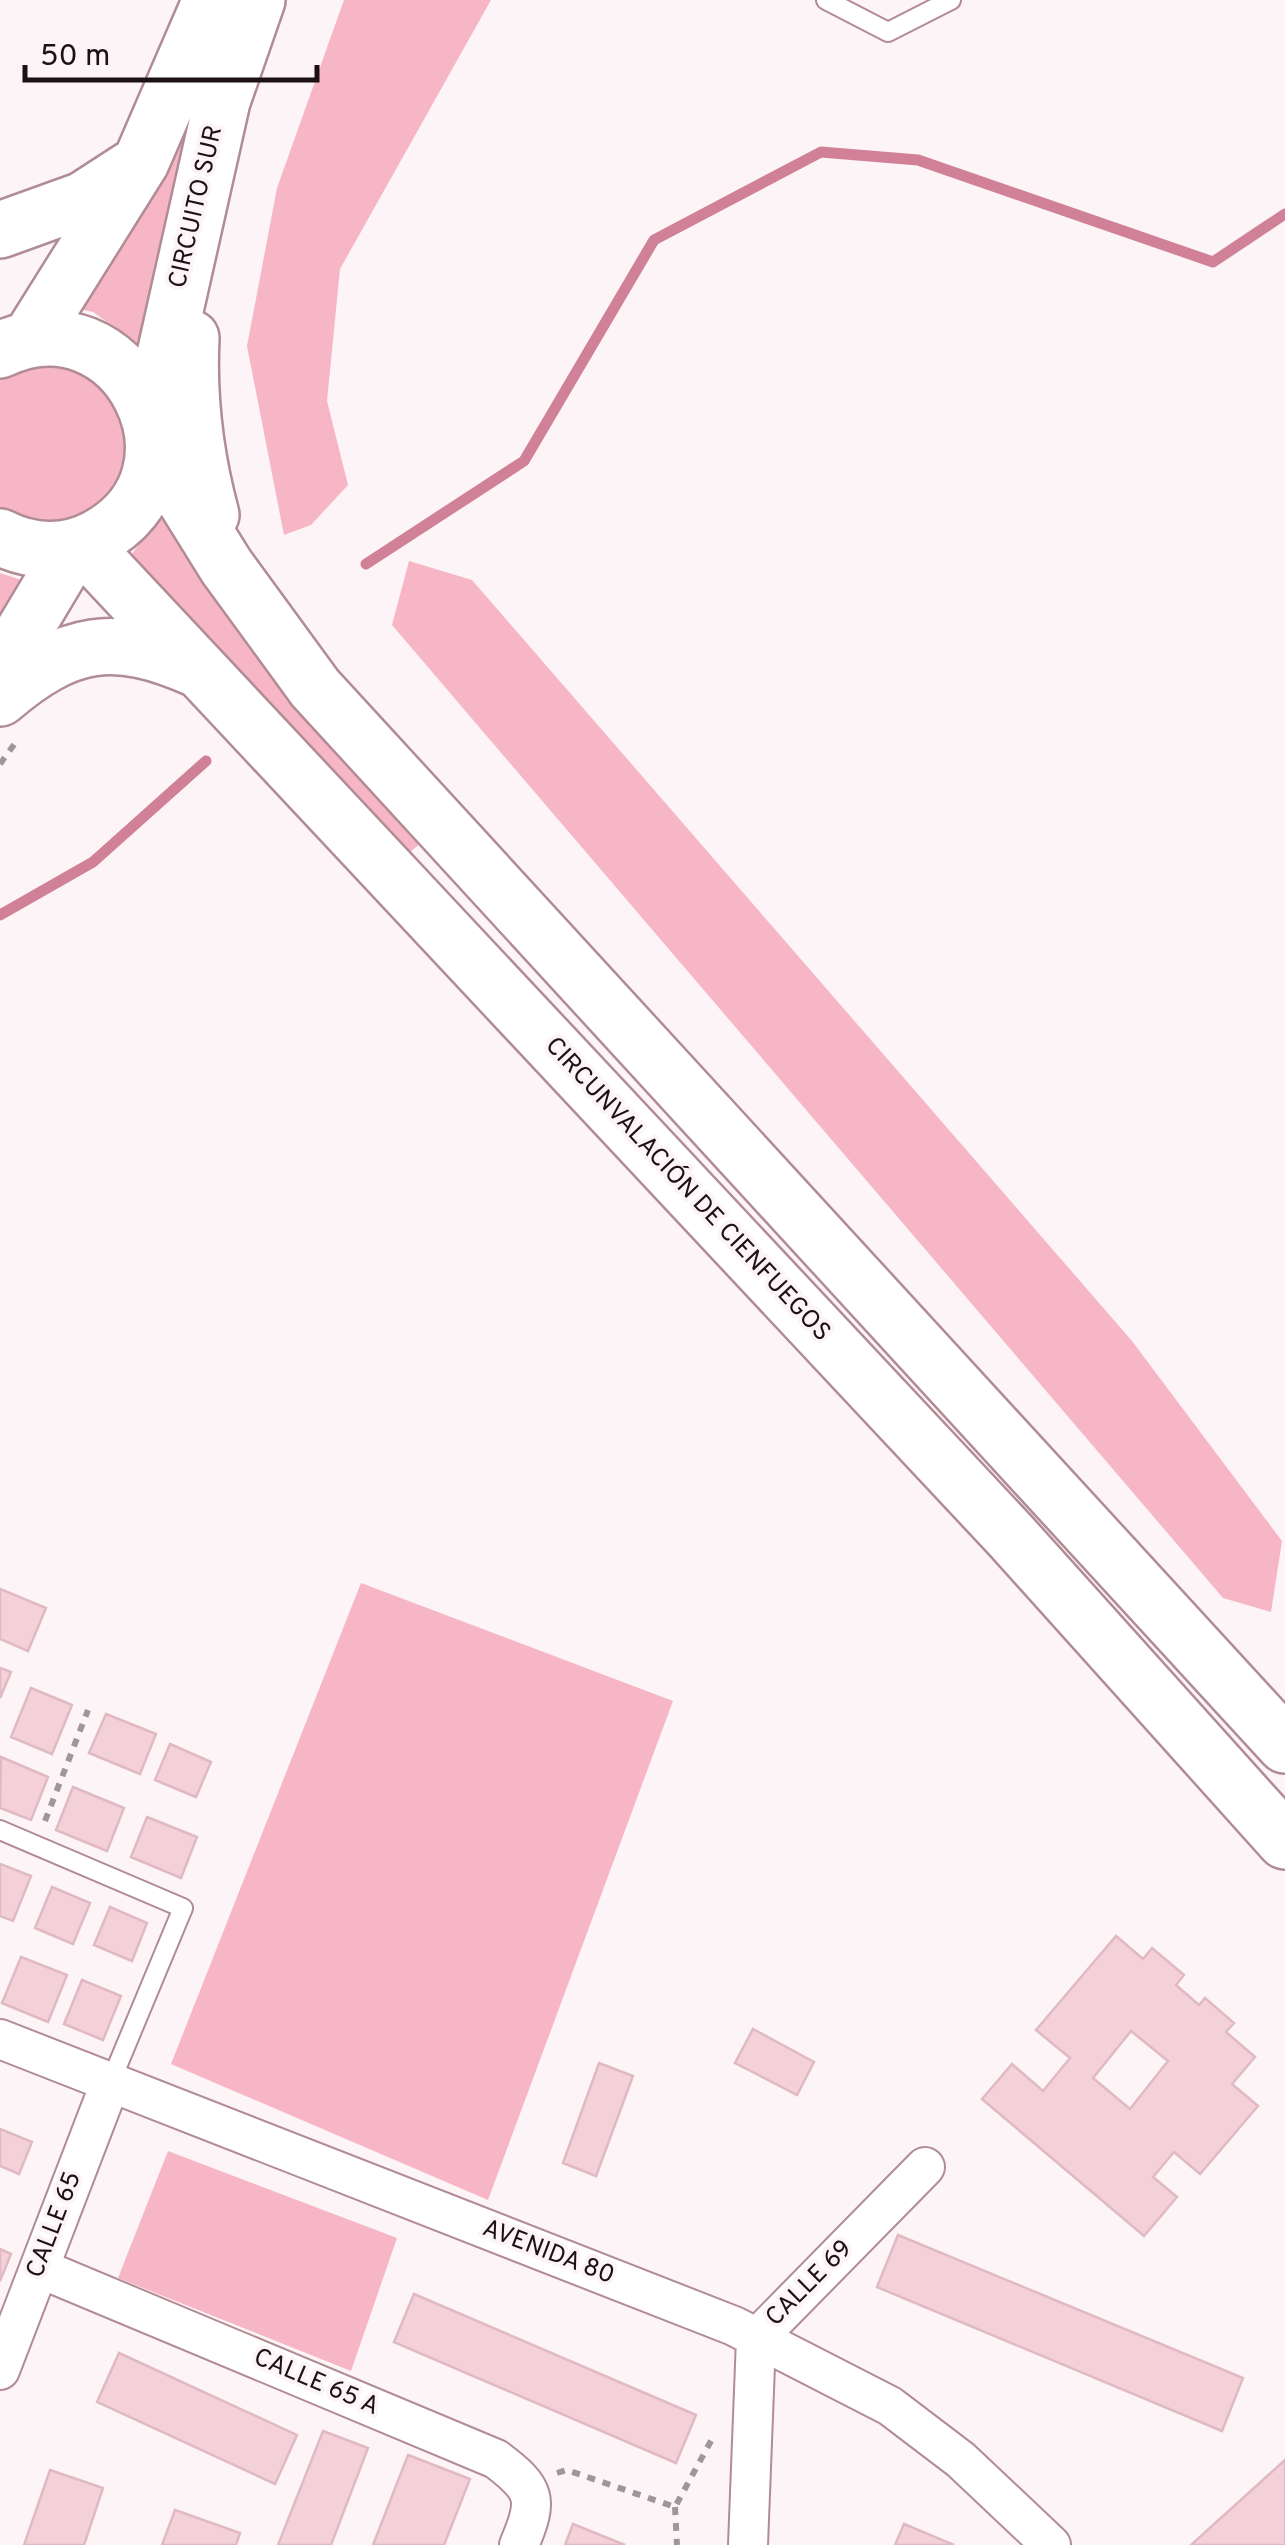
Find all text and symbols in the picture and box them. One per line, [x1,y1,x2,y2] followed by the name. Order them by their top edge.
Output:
[25,20,318,82] scale bar
[40,39,110,76] text: 50 m
[163,122,231,292] street label: CIRCUITO SUR
[537,1030,838,1349] street label: CIRCUNVALACIÓN DE CIENFUEGOS
[20,2167,90,2283] street label: CALLE 65
[477,2213,619,2293] street label: AVENIDA 80
[760,2234,860,2334] street label: CALLE 69
[248,2342,384,2424] street label: CALLE 65 A

